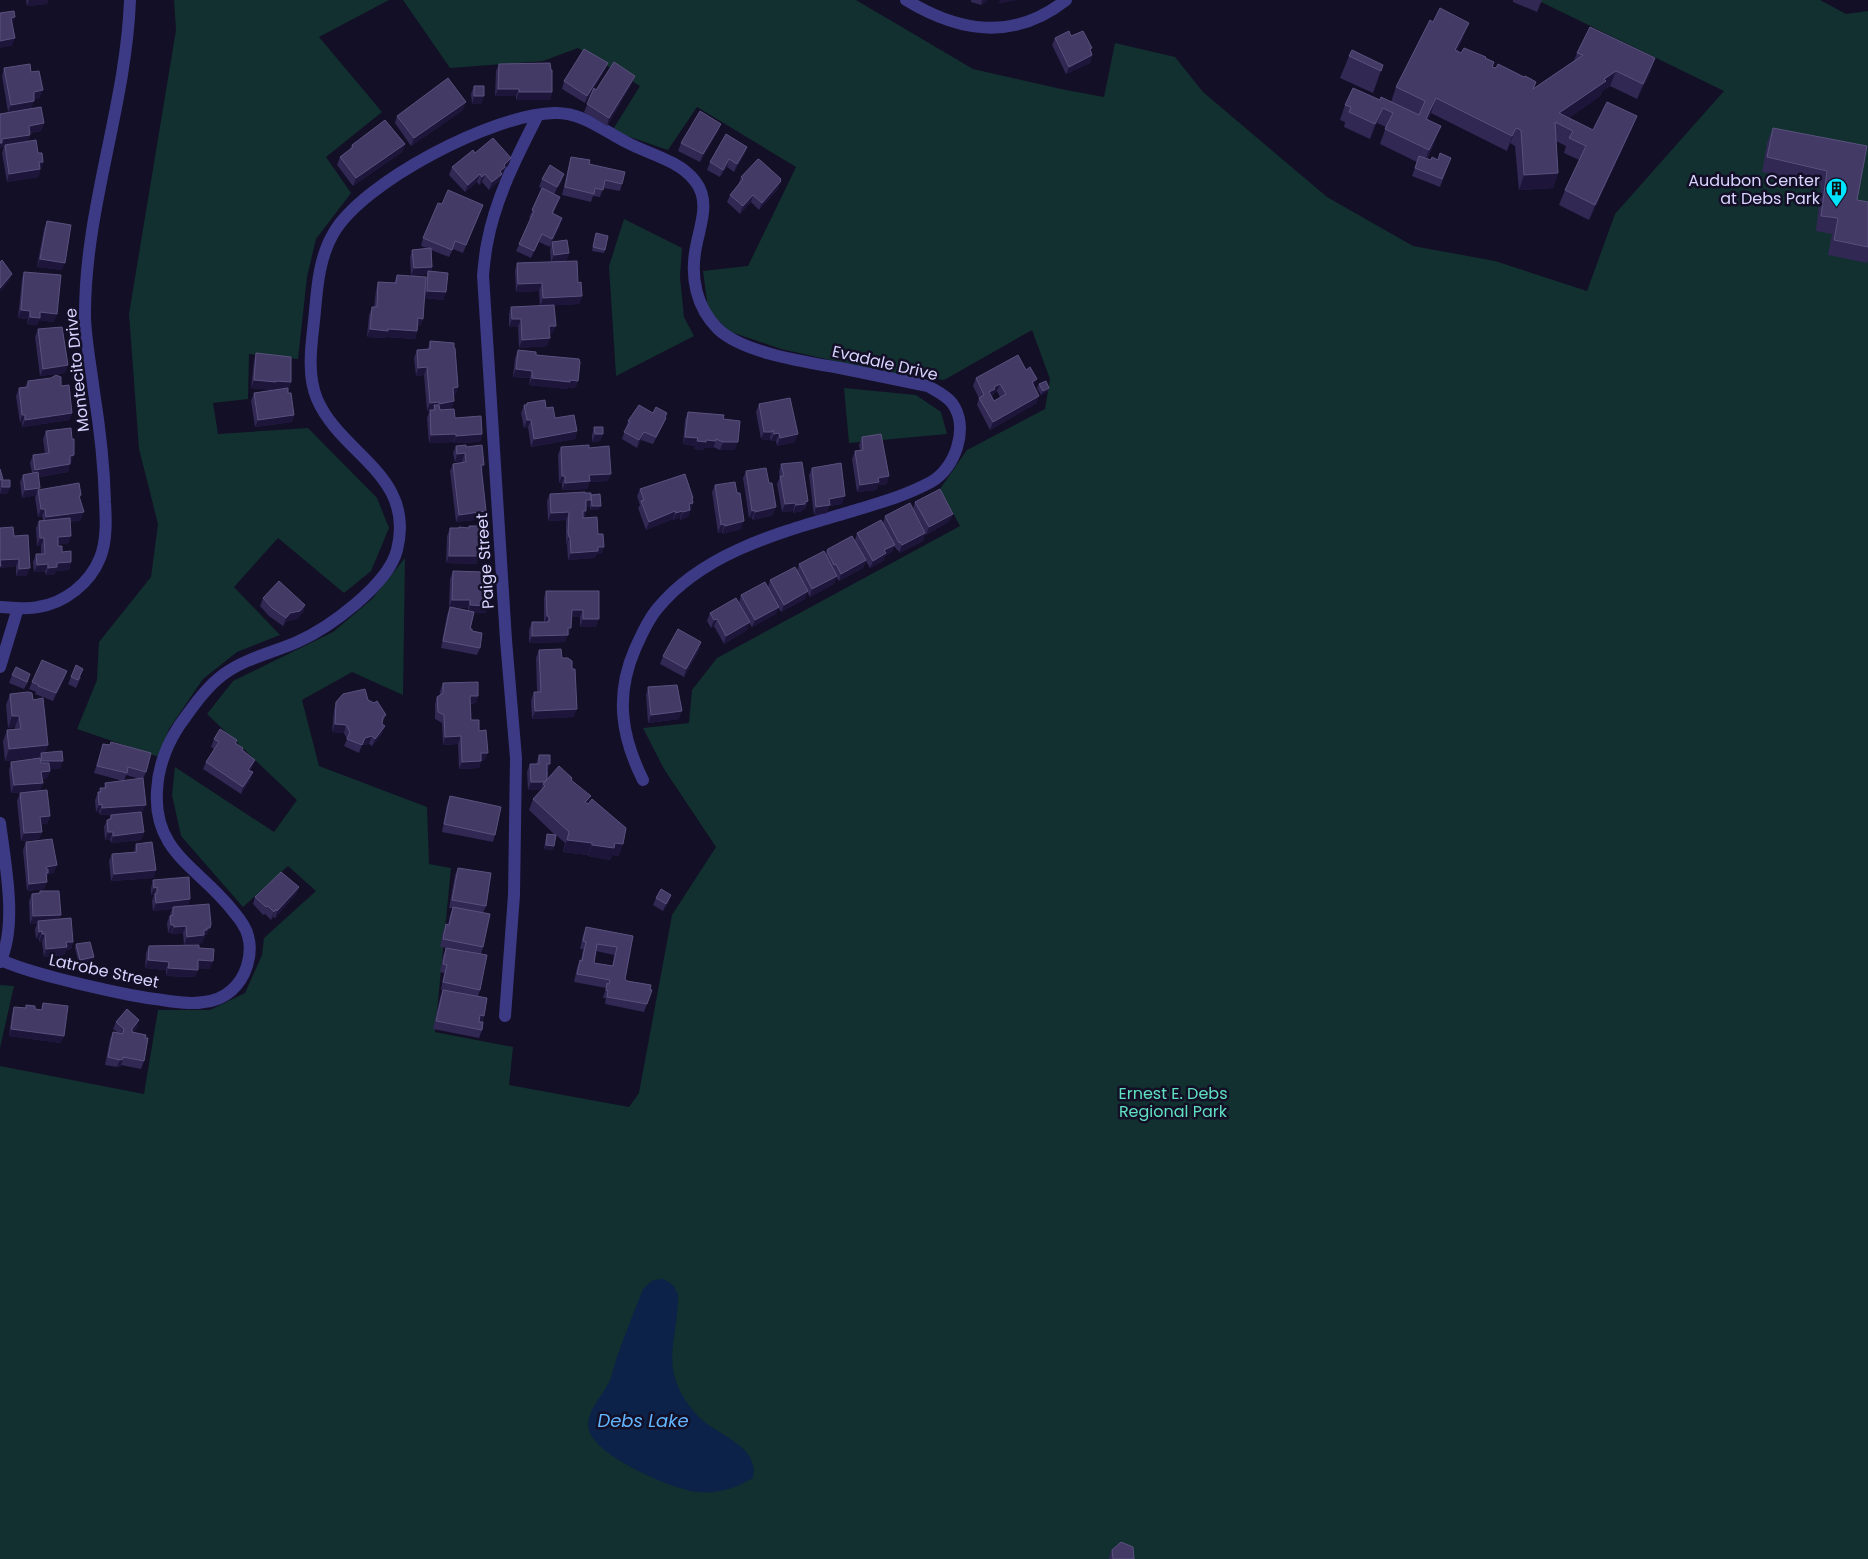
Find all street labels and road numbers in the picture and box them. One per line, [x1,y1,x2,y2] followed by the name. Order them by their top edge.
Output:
[59,307,95,433] street label: Montecito Drive
[830,340,940,386] street label: Evadale Drive
[470,512,500,610] street label: Paige Street
[47,948,161,994] street label: Latrobe Street

